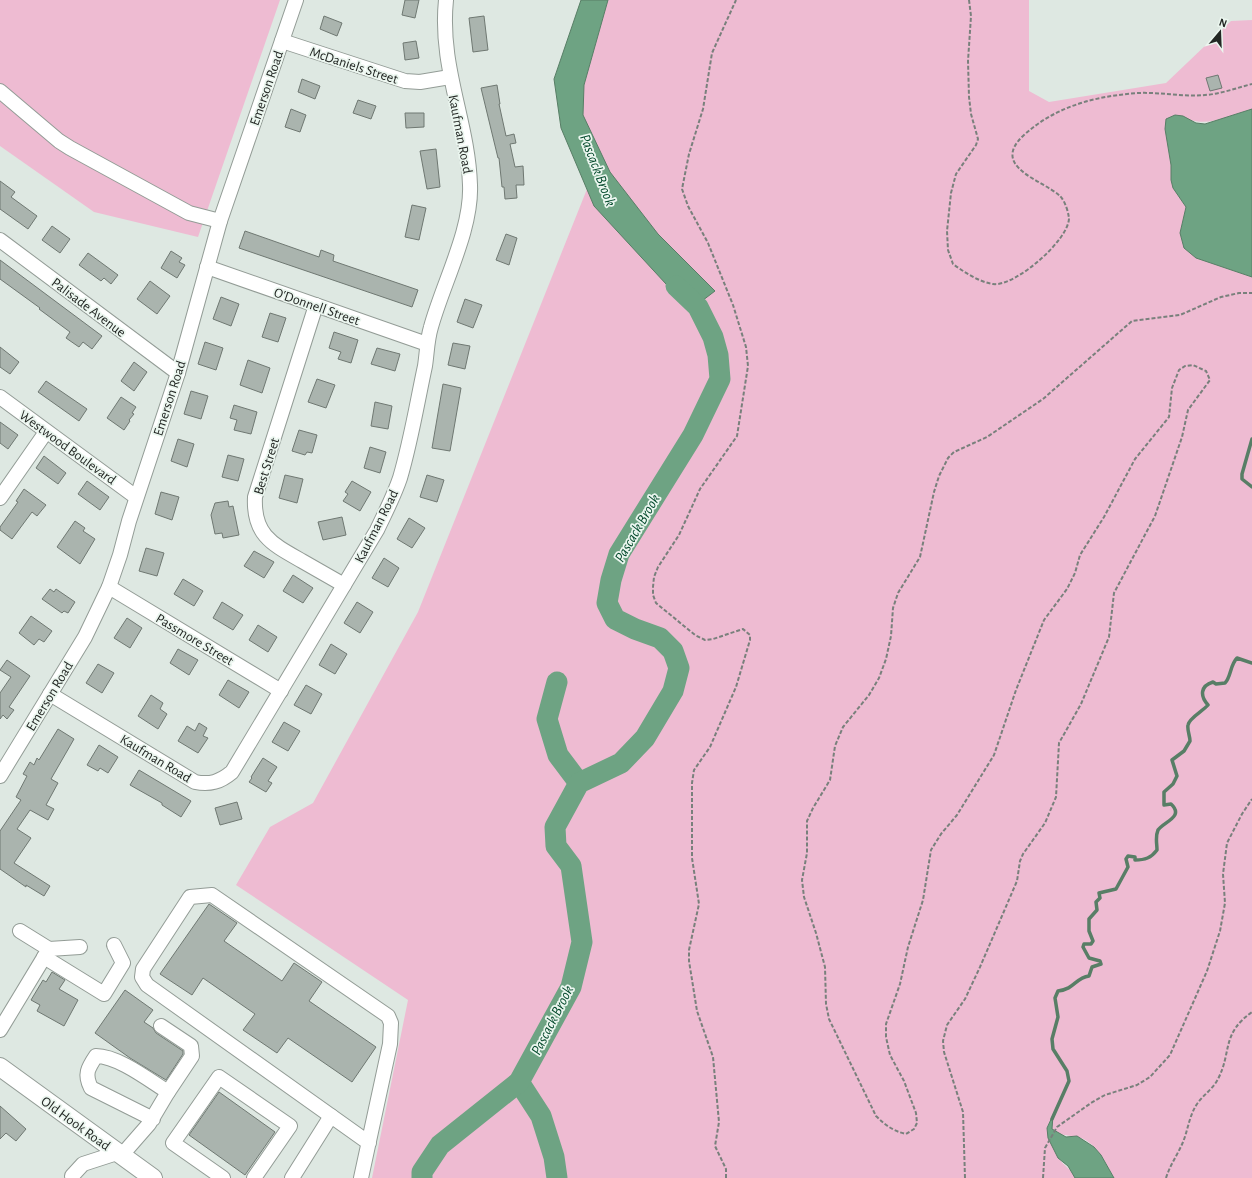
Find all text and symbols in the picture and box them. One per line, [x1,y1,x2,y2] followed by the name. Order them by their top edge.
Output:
[1200,12,1240,52] north arrow
[1218,17,1229,29] text: N
[308,45,400,87] street label: McDaniels Street
[248,49,286,128] street label: Emerson Road
[446,94,475,175] street label: Kaufman Road
[577,132,618,208] water label: Pascack Brook
[49,276,128,340] street label: Palisade Avenue
[272,286,362,328] street label: O'Donnell Street
[151,359,189,438] street label: Emerson Road
[17,408,118,487] street label: Westwood Boulevard
[252,436,282,496] street label: Best Street
[352,488,401,565] street label: Kaufman Road
[612,492,663,565] water label: Pascack Brook
[153,611,236,669] street label: Passmore Street
[24,659,76,734] street label: Emerson Road
[118,732,193,785] street label: Kaufman Road
[529,983,576,1057] water label: Pascack Brook
[38,1094,112,1153] street label: Old Hook Road

